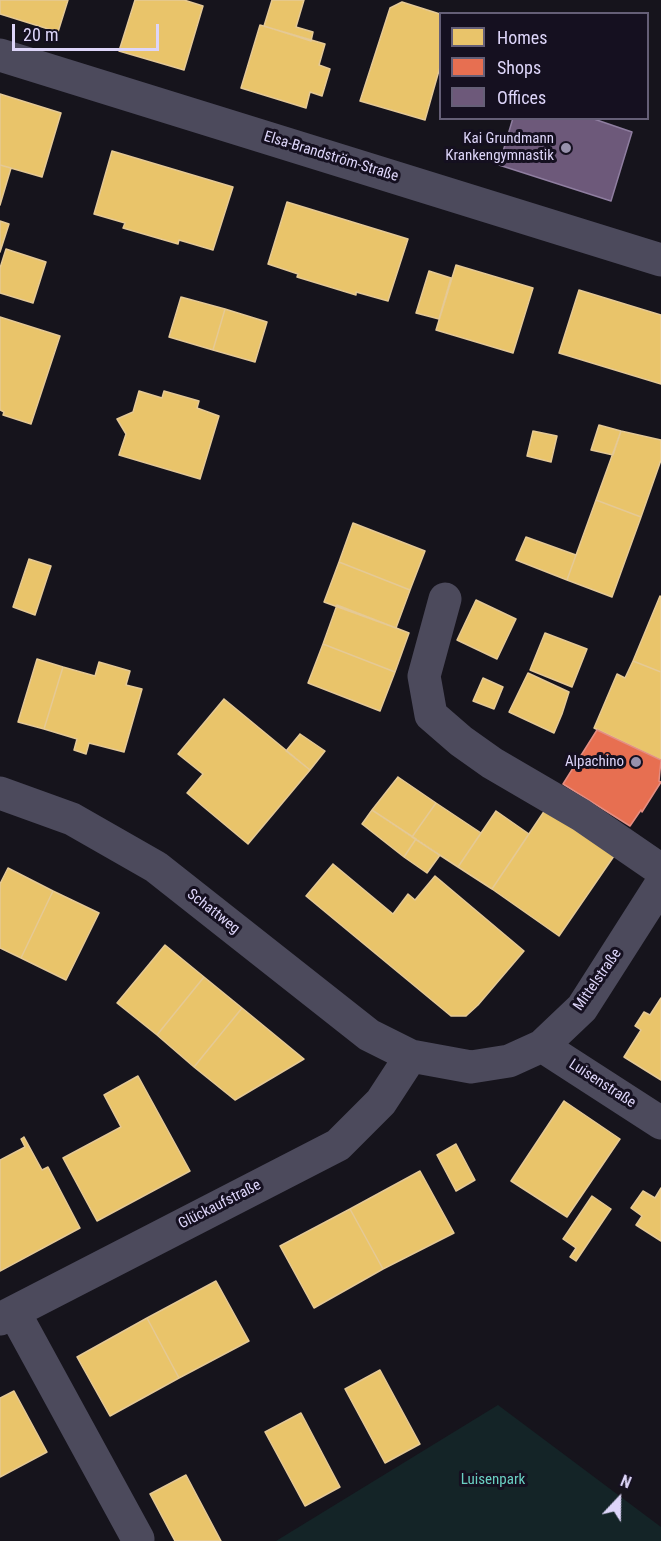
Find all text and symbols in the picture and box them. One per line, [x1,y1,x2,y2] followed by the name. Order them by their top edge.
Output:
[15,12,162,50] scale bar
[439,12,649,120] legend
[23,24,58,45] text: 20 m
[497,27,547,48] text: Homes
[497,57,541,78] text: Shops
[497,87,546,108] text: Offices
[262,128,400,186] street label: Elsa-Brandström-Straße
[445,130,554,165] place label: Kai Grundmann Krankengymnastik
[559,141,573,155] marker: Kai Grundmann Krankengymnastik
[565,753,624,771] place label: Alpachino
[629,755,643,769] marker: Alpachino
[183,886,243,938] street label: Schattweg
[570,945,626,1015] street label: Mittelstraße
[565,1056,639,1112] street label: Luisenstraße
[176,1177,264,1233] street label: Glückaufstraße
[589,1469,649,1529] north arrow
[461,1471,525,1489] park label: Luisenpark
[618,1471,634,1492] text: N

